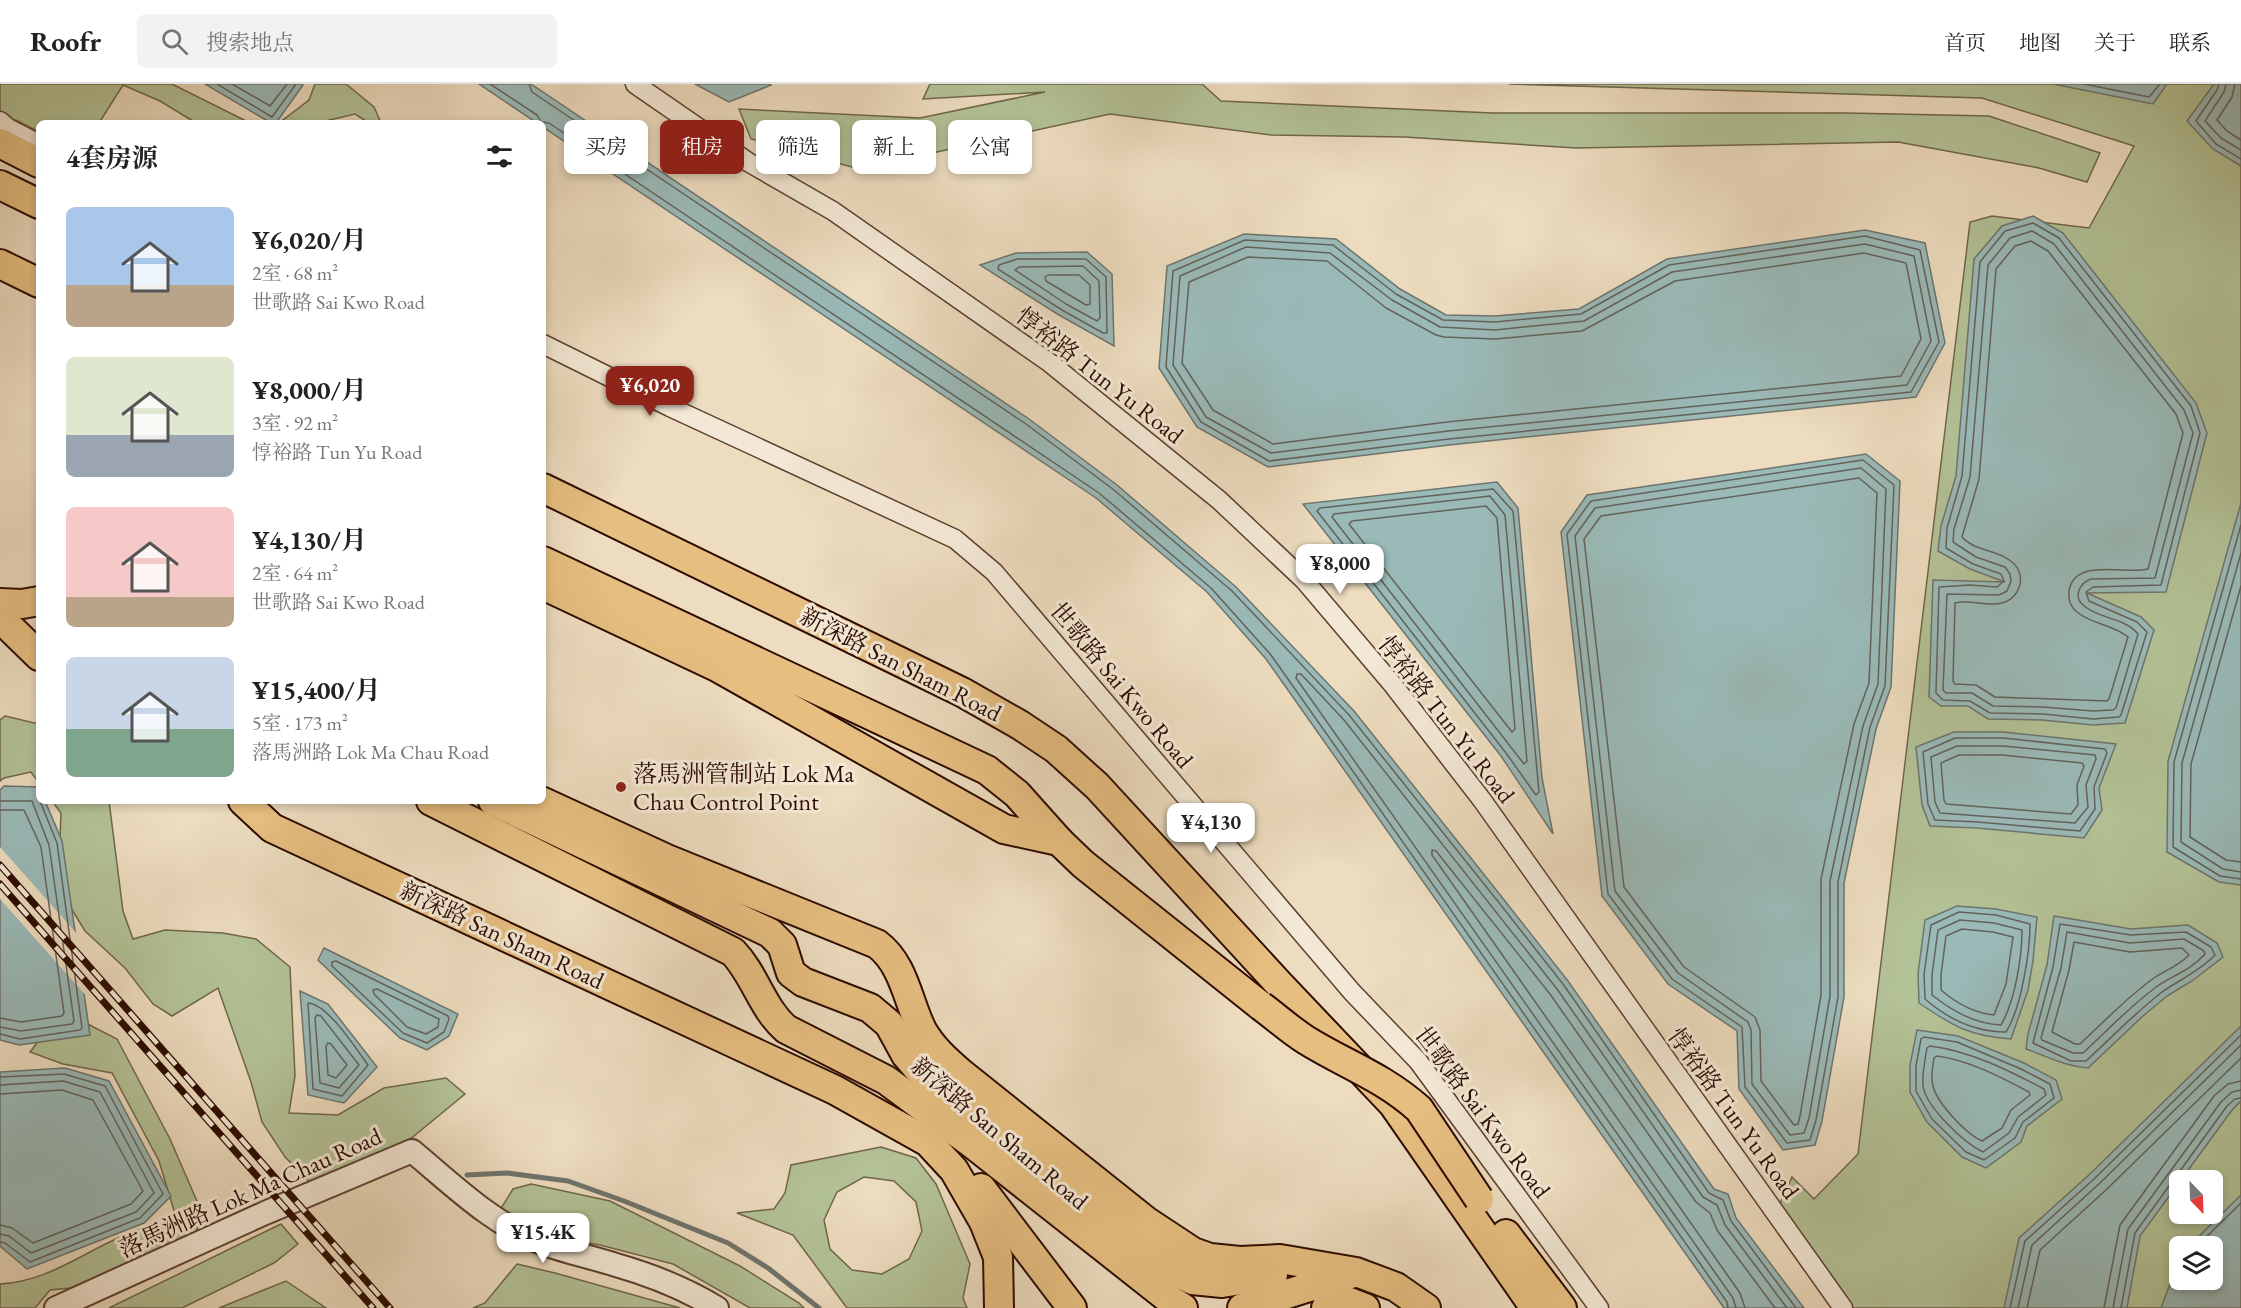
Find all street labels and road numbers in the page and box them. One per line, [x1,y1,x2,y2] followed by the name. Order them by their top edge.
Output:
[1010,300,1191,451] street label: 惇裕路 Tun Yu Road
[1043,596,1201,775] street label: 世歌路 Sai Kwo Road
[795,600,1008,729] street label: 新深路 San Sham Road
[1372,629,1523,810] street label: 惇裕路 Tun Yu Road
[395,874,610,996] street label: 新深路 San Sham Road
[1408,1020,1558,1205] street label: 世歌路 Sai Kwo Road
[1661,1021,1807,1206] street label: 惇裕路 Tun Yu Road
[905,1050,1096,1217] street label: 新深路 San Sham Road
[114,1120,387,1264] street label: 落馬洲路 Lok Ma Chau Road

